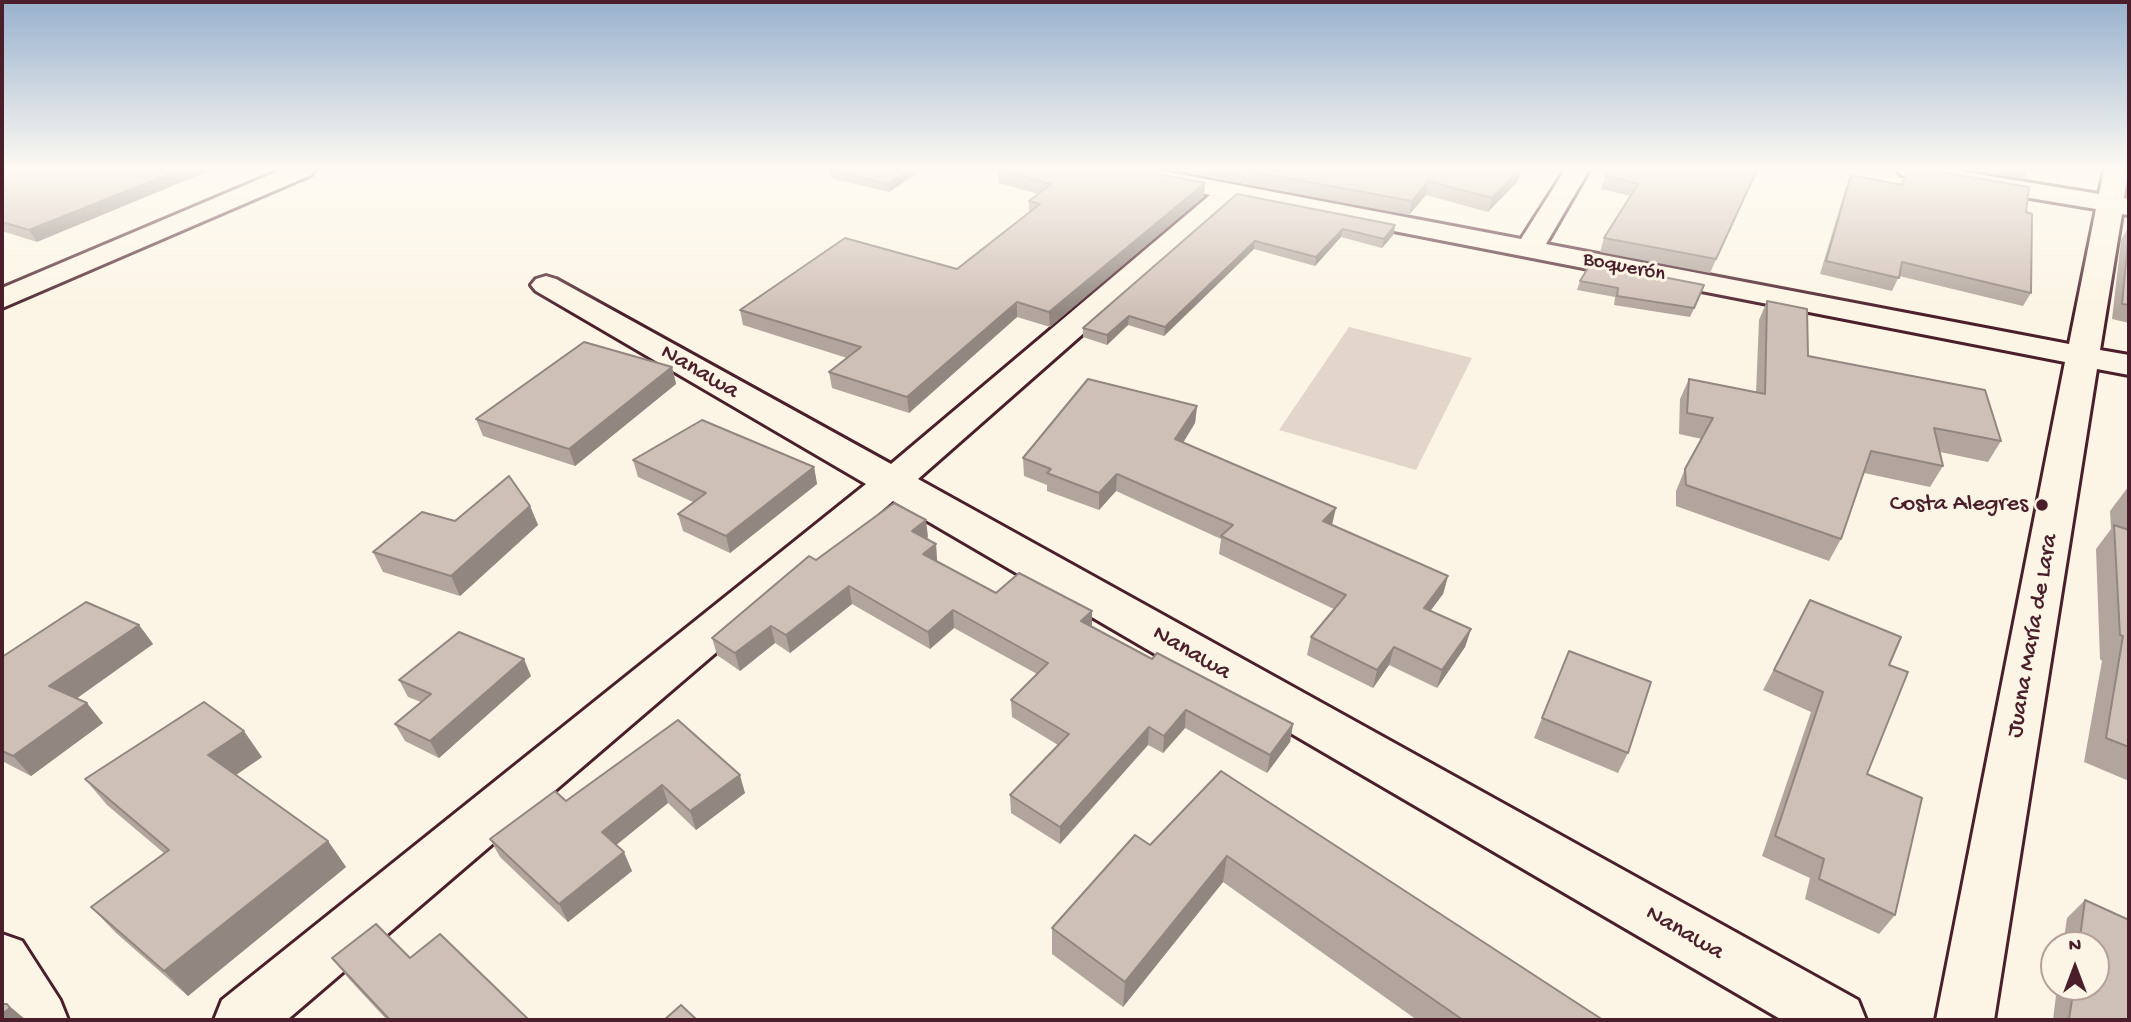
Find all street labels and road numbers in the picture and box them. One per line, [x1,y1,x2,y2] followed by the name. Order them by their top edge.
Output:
[1581,248,1667,288] street label: Boquerón
[655,339,743,407] street label: Nanawa
[2002,532,2066,740] street label: Juana María de Lara
[1147,620,1235,688] street label: Nanawa
[1640,900,1728,968] street label: Nanawa

